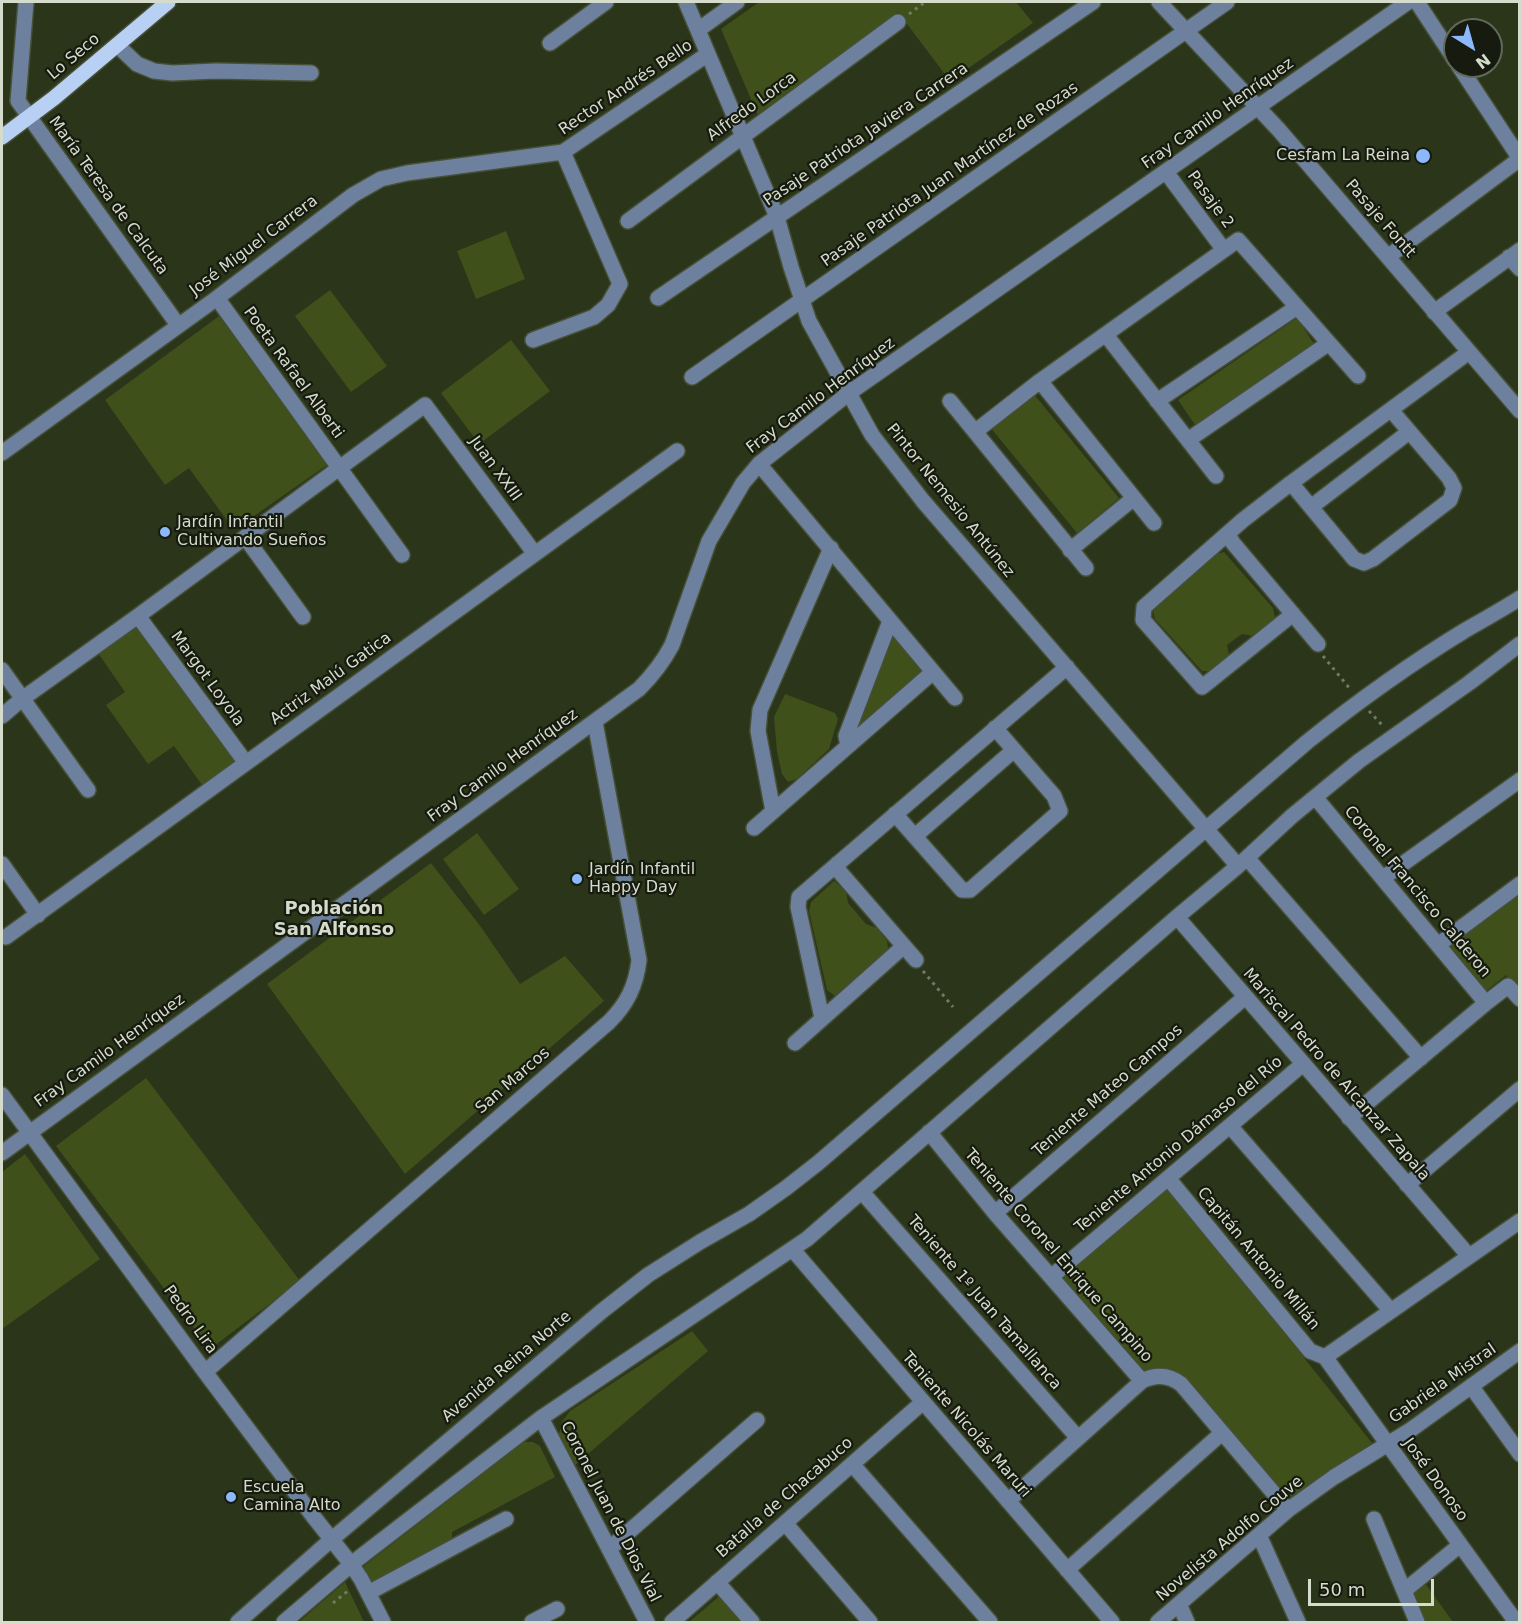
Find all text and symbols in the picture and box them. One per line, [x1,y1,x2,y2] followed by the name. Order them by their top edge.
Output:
[1443,18,1503,78] north arrow
[44,30,104,84] street label: Lo Seco
[556,36,696,140] street label: Rector Andrés Bello
[1472,50,1494,73] text: N
[1138,54,1298,174] street label: Fray Camilo Henríquez
[760,59,972,211] street label: Pasaje Patriota Javiera Carrera
[704,68,800,146] street label: Alfredo Lorca
[818,78,1082,272] street label: Pasaje Patriota Juan Martínez de Rozas
[44,113,172,279] street label: María Teresa de Calcuta
[1276,146,1410,166] place label: Cesfam La Reina
[1414,147,1432,165] marker: Cesfam La Reina
[1183,167,1237,233] street label: Pasaje 2
[1341,176,1419,262] street label: Pasaje Fontt
[186,192,322,300] street label: José Miguel Carrera
[239,303,347,443] street label: Poeta Rafael Alberti
[743,334,899,458] street label: Fray Camilo Henríquez
[882,420,1018,582] street label: Pintor Nemesio Antúnez
[465,433,525,505] street label: Juan XXIII
[177,513,326,551] place label: Jardín Infantil Cultivando Sueños
[158,525,172,539] marker: Jardín Infantil Cultivando Sueños
[166,628,248,730] street label: Margot Loyola
[267,629,395,729] street label: Actriz Malú Gatica
[424,705,582,827] street label: Fray Camilo Henríquez
[1340,802,1494,982] street label: Coronel Francisco Calderon
[589,860,695,898] place label: Jardín Infantil Happy Day
[570,872,584,886] marker: Jardín Infantil Happy Day
[274,898,394,940] district label: Población San Alfonso
[1238,965,1434,1185] street label: Mariscal Pedro de Alcanzar Zapala
[31,990,189,1112] street label: Fray Camilo Henríquez
[1029,1021,1187,1161] street label: Teniente Mateo Campos
[472,1044,554,1118] street label: San Marcos
[1071,1053,1287,1237] street label: Teniente Antonio Dámaso del Río
[960,1145,1156,1367] street label: Teniente Coronel Enrique Campino
[1193,1184,1323,1334] street label: Capitán Antonio Millán
[903,1212,1065,1394] street label: Teniente 1º Juan Tamallanca
[159,1282,221,1358] street label: Pedro Lira
[438,1307,576,1427] street label: Avenida Reina Norte
[1386,1340,1500,1428] street label: Gabriela Mistral
[898,1348,1034,1502] street label: Teniente Nicolás Maruri
[556,1418,664,1606] street label: Coronel Juan de Dios Vial
[713,1434,857,1562] street label: Batalla de Chacabuco
[1398,1435,1472,1525] street label: José Donoso
[1153,1472,1307,1606] street label: Novelista Adolfo Couve
[243,1478,340,1516] place label: Escuela Camina Alto
[224,1490,238,1504] marker: Escuela Camina Alto
[1311,1567,1437,1605] scale bar
[1319,1579,1365,1600] text: 50 m

